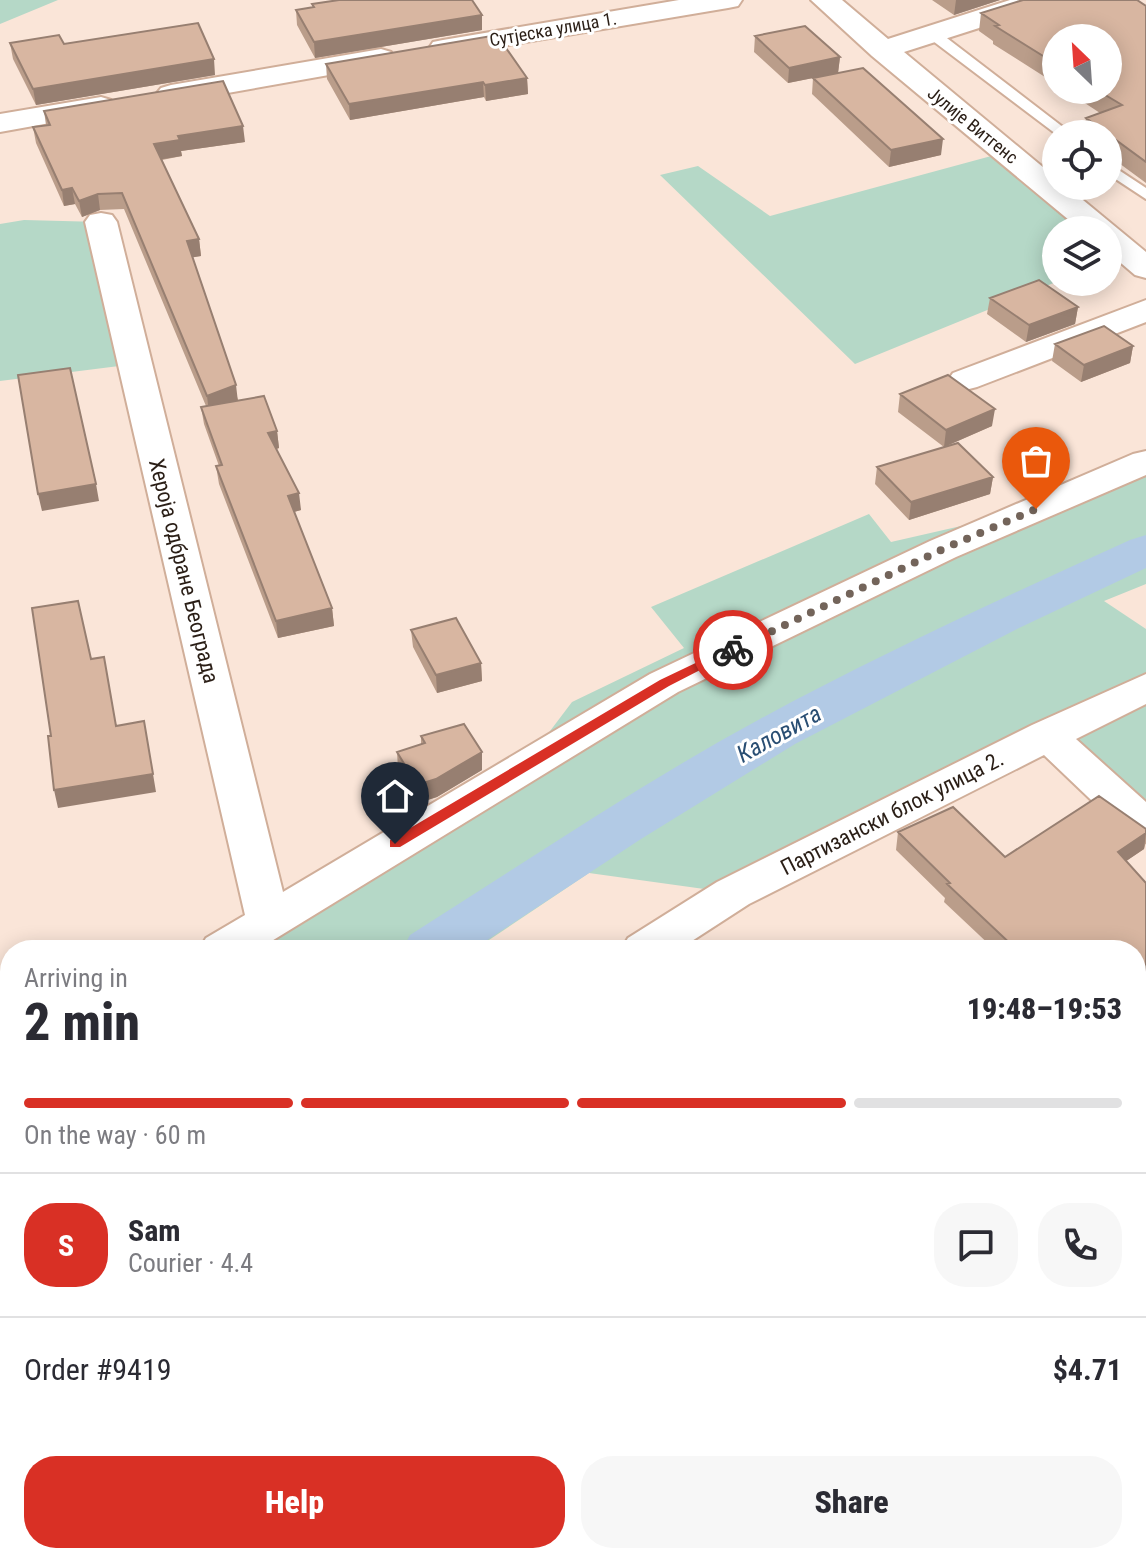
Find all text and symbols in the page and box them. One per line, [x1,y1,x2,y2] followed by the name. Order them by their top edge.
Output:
[488,7,618,51] street label: Сутјеска улица 1.
[1042,24,1122,104] north arrow
[1042,24,1122,296] map controls
[924,82,1022,168] street label: Јулије Витгенс
[1042,120,1122,200] button: locate
[1042,216,1122,296] button: layers
[1002,427,1070,509] pin
[1014,439,1058,483] icon: bag
[144,456,224,686] street label: Хероја одбране Београда
[693,610,773,690] courier
[711,628,755,672] icon: bike
[732,699,826,769] water label: Каловита
[776,746,1008,880] street label: Партизански блок улица 2.
[361,762,429,844] pin
[373,774,417,818] icon: home
[24,963,128,993] text: Arriving in
[967,991,1122,1026] text: 19:48–19:53
[24,992,140,1053] text: 2 min
[24,1120,206,1150] text: On the way · 60 m
[934,1203,1018,1287] button: chat
[1038,1203,1122,1287] button: phone
[128,1213,181,1248] text: Sam
[58,1228,74,1263] text: S
[128,1248,253,1278] text: Courier · 4.4
[24,1352,172,1387] text: Order #9419
[1053,1352,1122,1387] text: $4.71
[24,1456,565,1548] button: Help
[581,1456,1122,1548] button: Share

